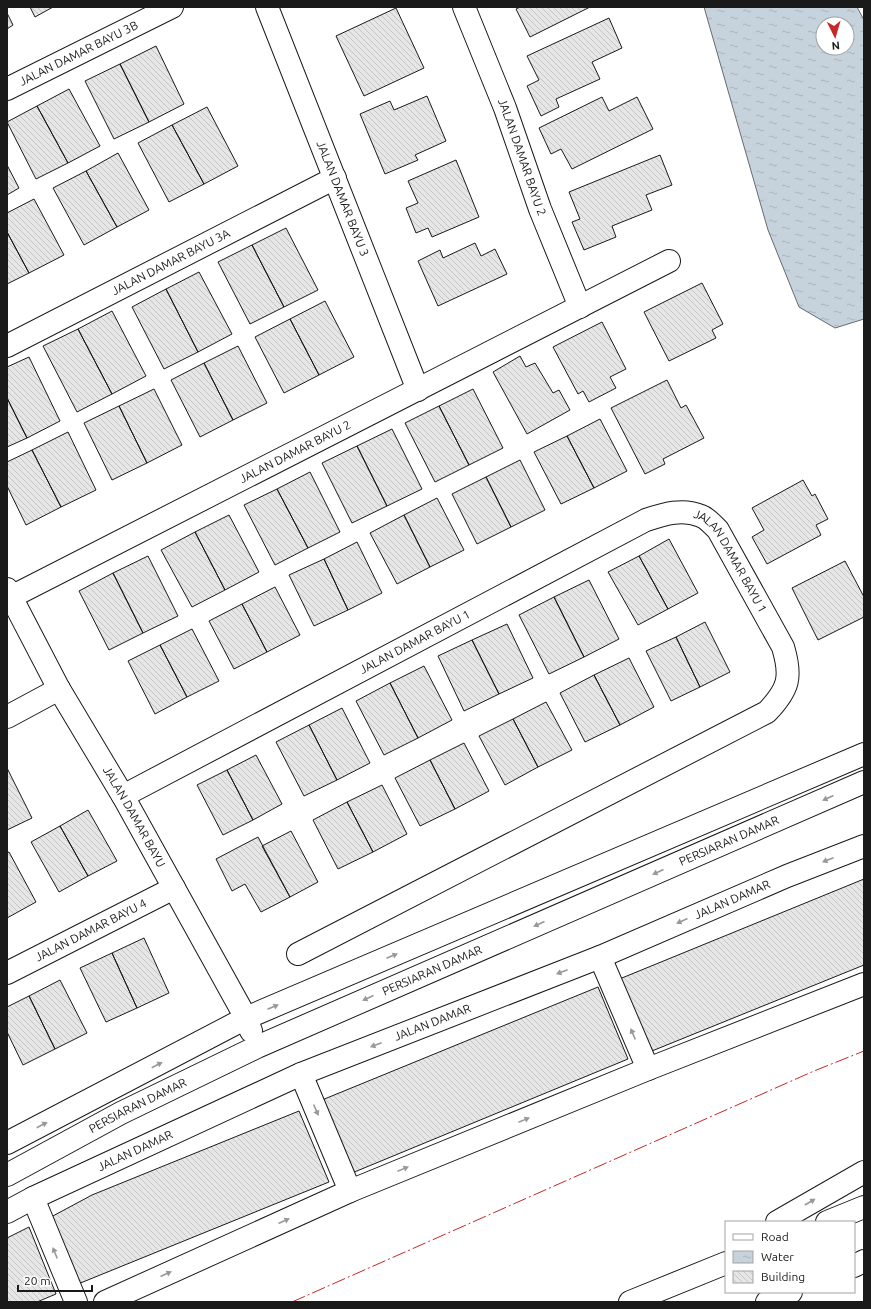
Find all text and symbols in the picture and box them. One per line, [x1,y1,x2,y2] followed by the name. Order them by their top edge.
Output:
[815,16,855,56] north arrow
[17,18,140,88] street label: JALAN DAMAR BAYU 3B
[831,40,840,52] text: N
[496,96,549,217] street label: JALAN DAMAR BAYU 2
[314,139,372,258] street label: JALAN DAMAR BAYU 3
[109,226,232,297] street label: JALAN DAMAR BAYU 3A
[237,418,353,485] street label: JALAN DAMAR BAYU 2
[692,507,770,615] street label: JALAN DAMAR BAYU 1
[357,607,472,676] street label: JALAN DAMAR BAYU 1
[101,764,168,869] street label: JALAN DAMAR BAYU
[822,795,834,801] one-way arrow
[677,813,781,868] street label: PERSIARAN DAMAR
[821,857,833,863] one-way arrow
[652,869,663,875] one-way arrow
[692,877,772,921] street label: JALAN DAMAR
[33,896,149,964] street label: JALAN DAMAR BAYU 4
[676,919,688,925] one-way arrow
[533,921,544,927] one-way arrow
[380,942,484,998] street label: PERSIARAN DAMAR
[387,952,399,958] one-way arrow
[556,969,568,975] one-way arrow
[362,996,374,1002] one-way arrow
[392,1001,473,1043] street label: JALAN DAMAR
[267,1003,279,1009] one-way arrow
[630,1028,636,1039] one-way arrow
[370,1042,382,1048] one-way arrow
[151,1062,162,1068] one-way arrow
[86,1075,189,1135] street label: PERSIARAN DAMAR
[313,1104,319,1115] one-way arrow
[518,1117,530,1123] one-way arrow
[36,1122,47,1128] one-way arrow
[95,1127,175,1173] street label: JALAN DAMAR
[398,1166,410,1172] one-way arrow
[804,1199,816,1206] one-way arrow
[279,1218,290,1224] one-way arrow
[725,1221,855,1293] legend
[761,1230,789,1243] text: Road
[52,1247,59,1259] one-way arrow
[761,1250,794,1263] text: Water
[18,1267,92,1293] scale bar
[761,1270,805,1283] text: Building
[160,1271,172,1277] one-way arrow
[24,1274,51,1287] text: 20 m

